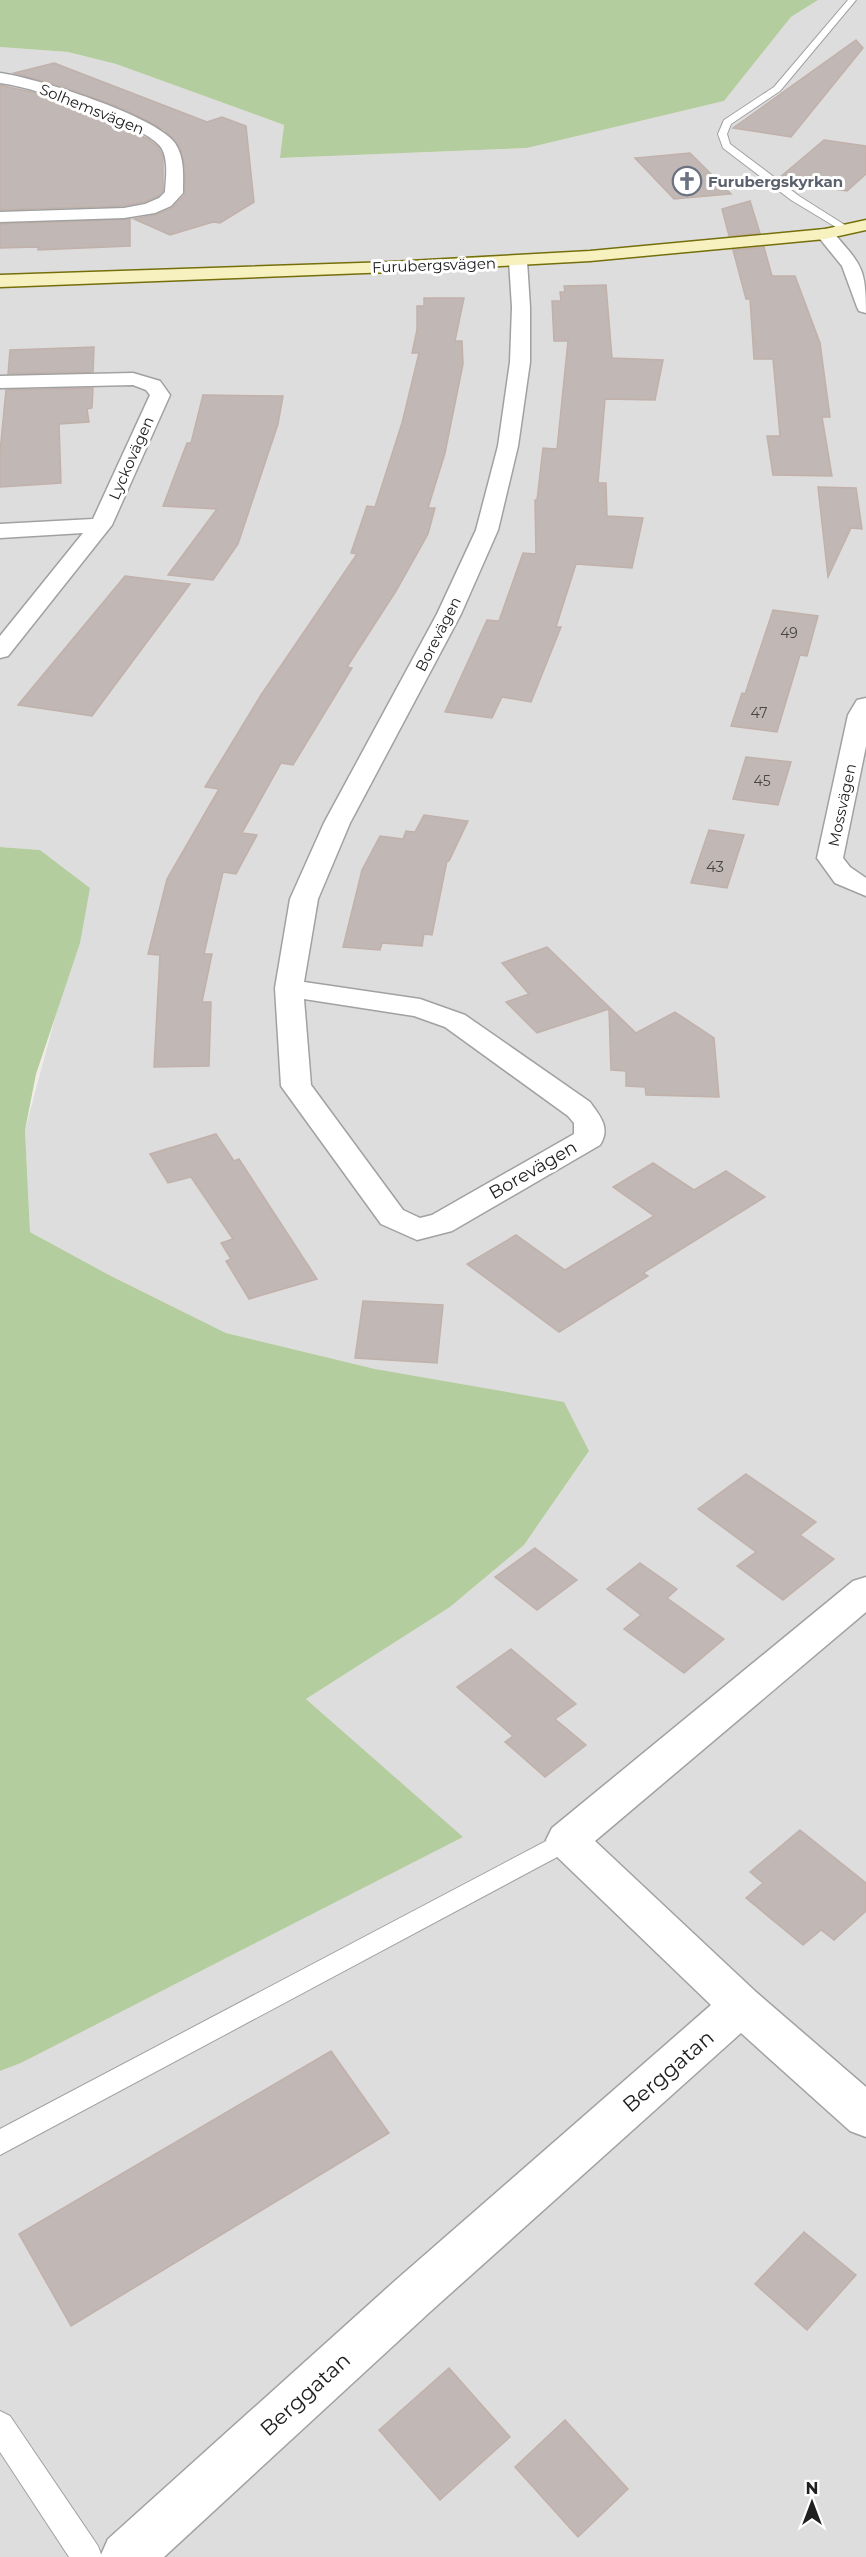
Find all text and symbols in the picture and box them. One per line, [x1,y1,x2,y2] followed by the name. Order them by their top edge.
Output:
[37,79,147,139] street label: Solhemsvägen
[671,165,703,197] church icon: Furubergskyrkan
[708,172,843,191] place label: Furubergskyrkan
[372,253,496,277] street label: Furubergsvägen
[104,413,158,503] street label: Lyckovägen
[411,593,465,675] street label: Borevägen
[780,624,798,642] house number: 49
[751,704,767,722] house number: 47
[824,762,860,848] street label: Mossvägen
[753,772,771,790] house number: 45
[706,857,724,876] house number: 43
[485,1136,581,1204] street label: Borevägen
[617,2025,719,2117] street label: Berggatan
[255,2347,355,2441] street label: Berggatan
[782,2473,842,2533] north arrow
[806,2479,818,2498] text: N

